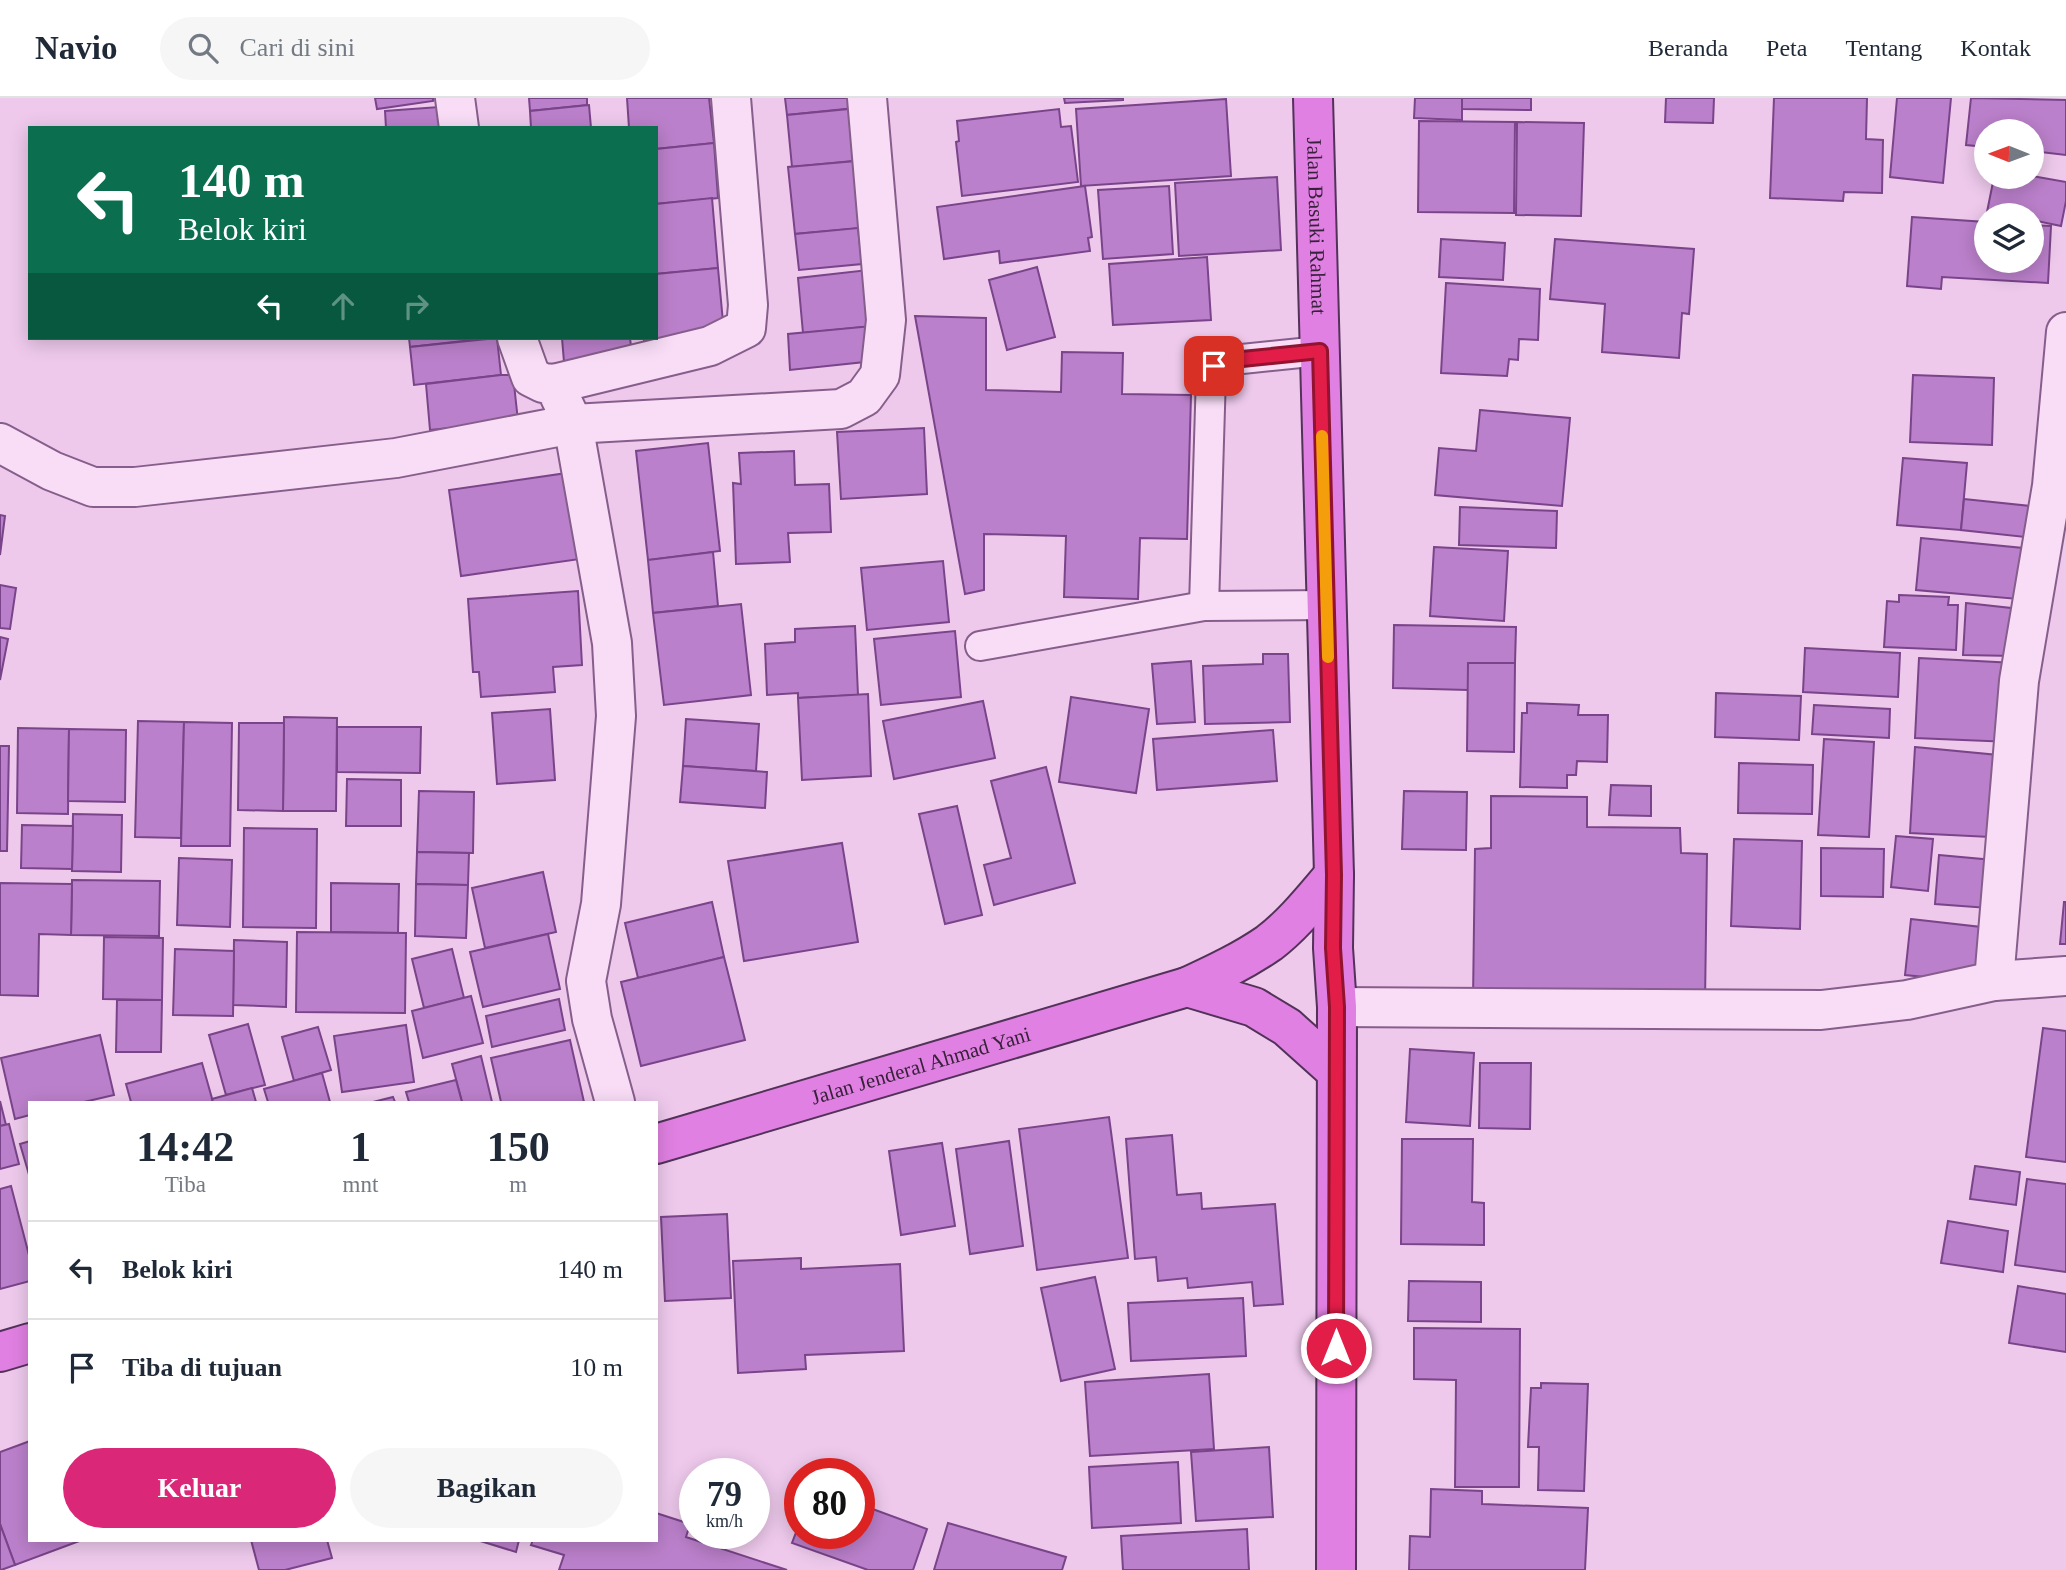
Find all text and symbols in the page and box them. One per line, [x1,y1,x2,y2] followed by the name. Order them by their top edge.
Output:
[160,17,650,80] search box
[184,29,222,67] icon: search
[35,30,118,66] text: Navio
[240,33,355,62] text: Cari di sini
[1648,35,1728,61] text: Beranda
[1766,35,1807,61] text: Peta
[1845,35,1922,61] text: Tentang
[1960,35,2031,61] text: Kontak
[1974,119,2044,189] north arrow
[1974,119,2044,273] map controls
[1302,137,1331,315] street label: Jalan Basuki Rahmat
[178,153,305,208] text: 140 m
[63,154,154,245] icon: left
[1974,203,2044,273] button: layers
[178,211,307,247] text: Belok kiri
[251,287,289,325] icon: left
[324,287,362,325] icon: ahead
[397,287,435,325] icon: right
[1184,336,1244,396] pin
[1195,347,1233,385] icon: arrive
[808,1022,1033,1110] street label: Jalan Jenderal Ahmad Yani
[136,1124,234,1170] text: 14:42
[350,1124,371,1170] text: 1
[487,1124,550,1170] text: 150
[165,1172,206,1197] text: Tiba
[343,1172,378,1197] text: mnt
[509,1172,527,1197] text: m
[63,1251,101,1289] icon: left
[122,1255,233,1284] text: Belok kiri
[557,1255,623,1284] text: 140 m
[1299,1311,1373,1385] position arrow
[63,1349,101,1387] icon: arrive
[122,1353,282,1382] text: Tiba di tujuan
[570,1353,623,1382] text: 10 m
[63,1448,336,1528] button: Keluar
[350,1448,623,1528] button: Bagikan
[784,1458,875,1549] speed limit sign: 80
[707,1475,742,1514] text: 79
[706,1511,743,1531] text: km/h

